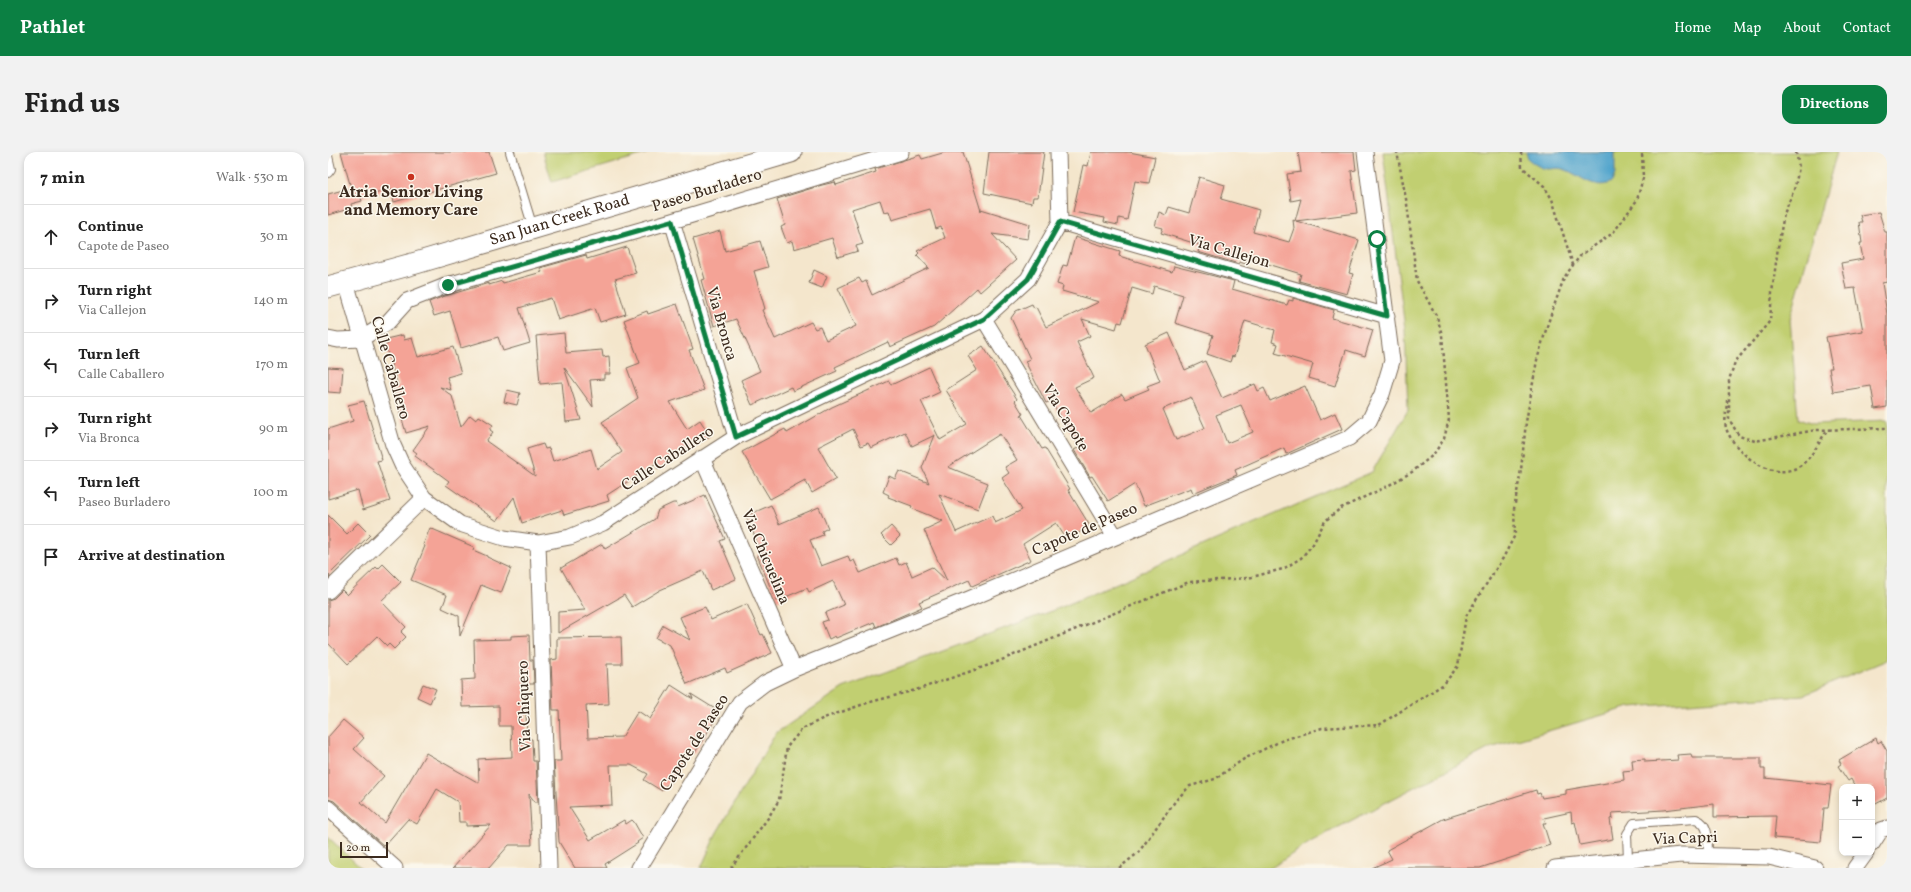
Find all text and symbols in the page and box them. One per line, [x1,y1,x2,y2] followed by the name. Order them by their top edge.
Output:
[20,15,85,41] text: Pathlet
[1674,19,1711,38] text: Home
[1733,19,1761,38] text: Map
[1783,19,1821,38] text: About
[1843,19,1891,38] text: Contact
[24,85,120,124] text: Find us
[1782,85,1887,124] button: Directions
[649,164,765,218] street label: Paseo Burladero
[40,167,85,190] text: 7 min
[216,169,288,187] text: Walk · 530 m
[406,172,416,182] marker: Atria Senior Living and Memory Care
[339,182,483,222] place label: Atria Senior Living and Memory Care
[487,189,632,252] street label: San Juan Creek Road
[78,217,143,238] text: Continue
[40,226,62,248] icon: ahead
[260,228,288,246] text: 30 m
[1185,230,1273,274] street label: Via Callejon
[1368,230,1386,248] route start
[78,238,169,256] text: Capote de Paseo
[439,276,457,294] route end
[78,281,152,302] text: Turn right
[700,284,742,364] street label: Via Bronca
[40,290,62,312] icon: right
[254,292,288,310] text: 140 m
[78,302,147,320] text: Via Callejon
[365,314,415,422] street label: Calle Caballero
[78,345,140,366] text: Turn left
[40,354,62,376] icon: left
[255,356,288,374] text: 170 m
[78,366,164,384] text: Calle Caballero
[1036,380,1094,456] street label: Via Capote
[78,409,152,430] text: Turn right
[40,418,62,440] icon: right
[259,420,288,438] text: 90 m
[617,421,719,497] street label: Calle Caballero
[78,430,140,448] text: Via Bronca
[78,473,140,494] text: Turn left
[40,482,62,504] icon: left
[253,484,288,502] text: 100 m
[78,494,170,512] text: Paseo Burladero
[1029,498,1141,562] street label: Capote de Paseo
[735,506,795,608] street label: Via Chicuelina
[40,546,62,568] icon: arrive
[78,546,225,567] text: Arrive at destination
[512,660,538,752] street label: Via Chiquero
[655,690,735,796] street label: Capote de Paseo
[1839,784,1875,856] map controls
[1839,784,1875,820] button: +
[1839,820,1875,856] button: −
[1652,827,1718,851] street label: Via Capri
[340,840,388,859] scale bar
[346,841,370,856] text: 20 m

